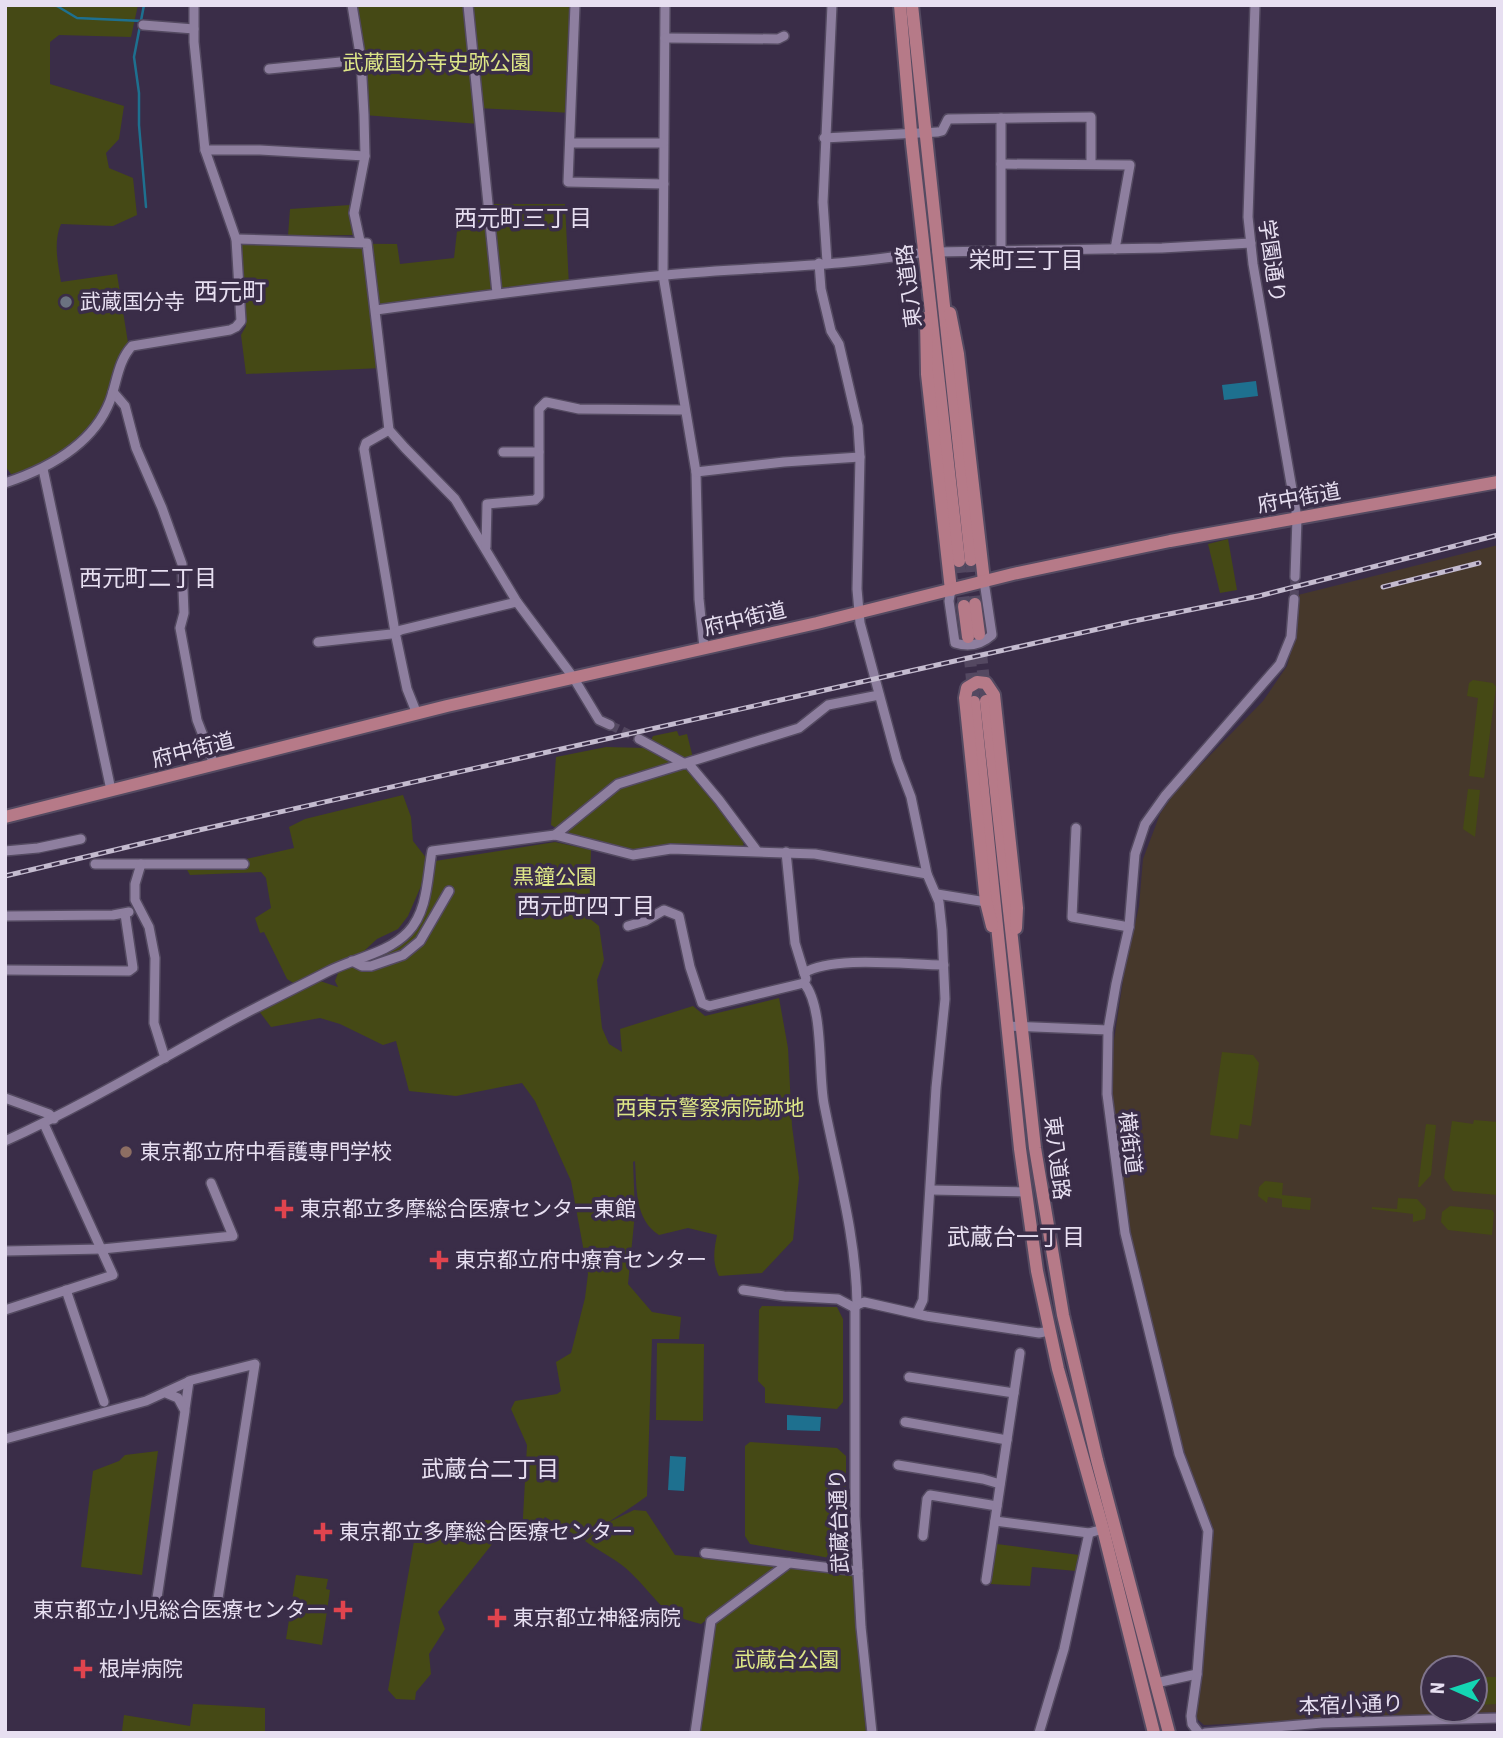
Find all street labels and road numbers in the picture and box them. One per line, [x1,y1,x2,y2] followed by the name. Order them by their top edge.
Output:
[1254,218,1290,304] street label: 学園通り
[892,243,926,329] street label: 東八道路
[1256,479,1342,517] street label: 府中街道
[701,598,789,640] street label: 府中街道
[149,728,237,772] street label: 府中街道
[1114,1110,1146,1176] street label: 横街道
[1040,1115,1074,1201] street label: 東八道路
[825,1468,853,1574] street label: 武蔵台通り
[1298,1691,1404,1719] street label: 本宿小通り

